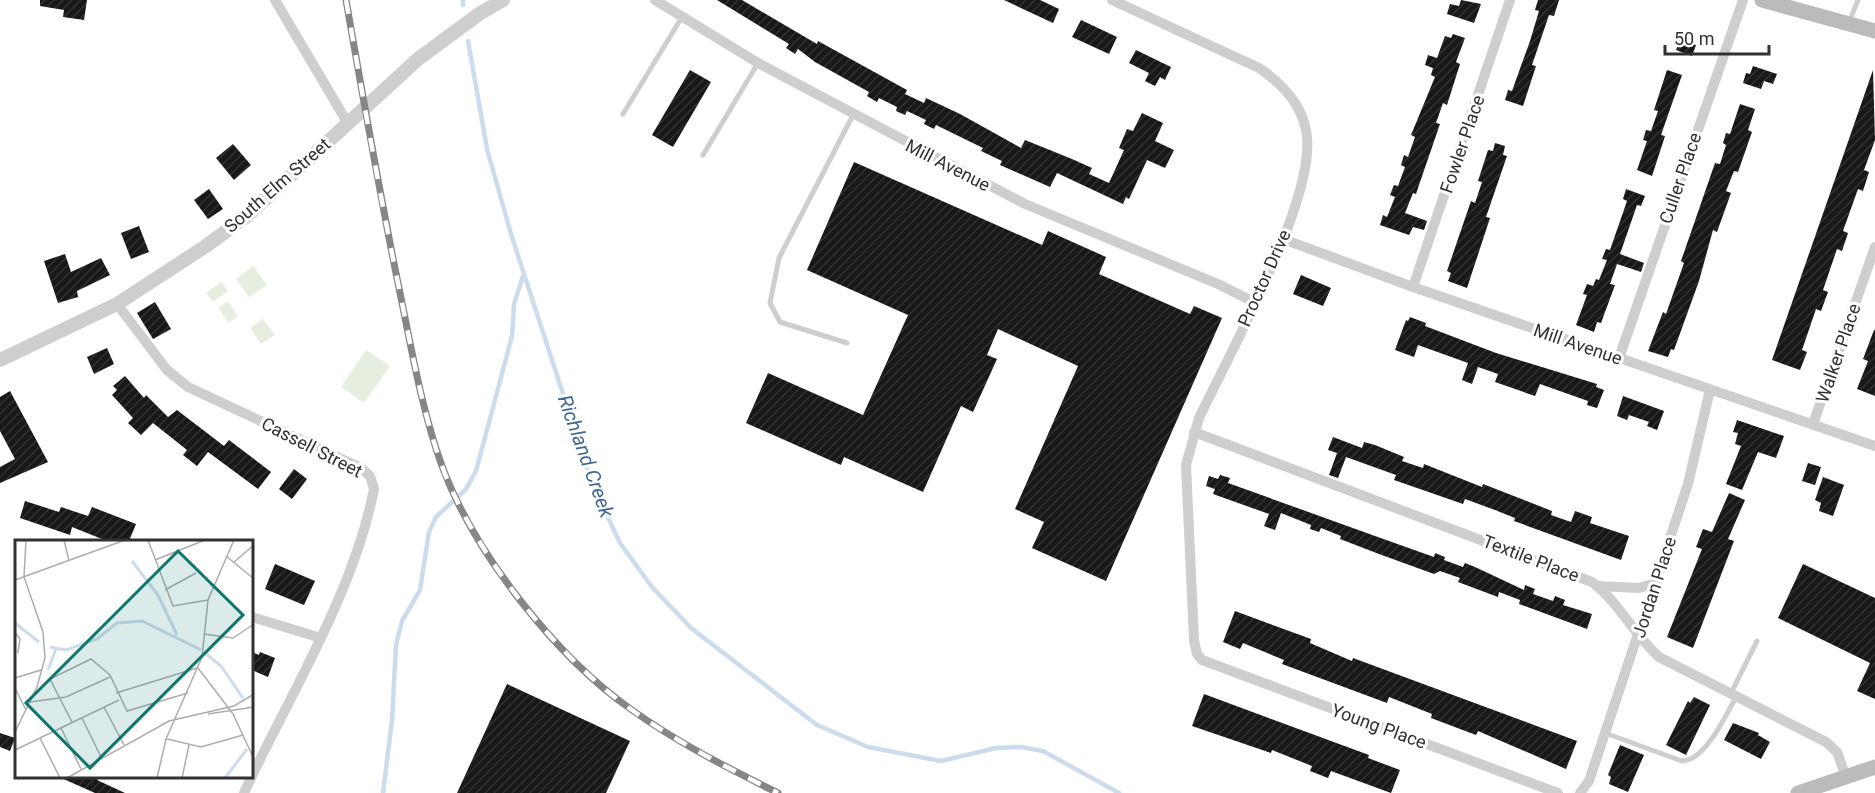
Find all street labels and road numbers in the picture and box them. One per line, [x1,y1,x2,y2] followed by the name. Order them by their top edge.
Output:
[1435,92,1489,196] street label: Fowler Place
[1655,130,1705,226] street label: Culler Place
[220,133,334,237] street label: South Elm Street
[902,135,994,195] street label: Mill Avenue
[1233,226,1295,330] street label: Proctor Drive
[1811,301,1865,405] street label: Walker Place
[1531,319,1625,369] street label: Mill Avenue
[258,413,366,481] street label: Cassell Street
[1480,530,1582,586] street label: Textile Place
[1628,534,1680,640] street label: Jordan Place
[1329,699,1429,753] street label: Young Place

